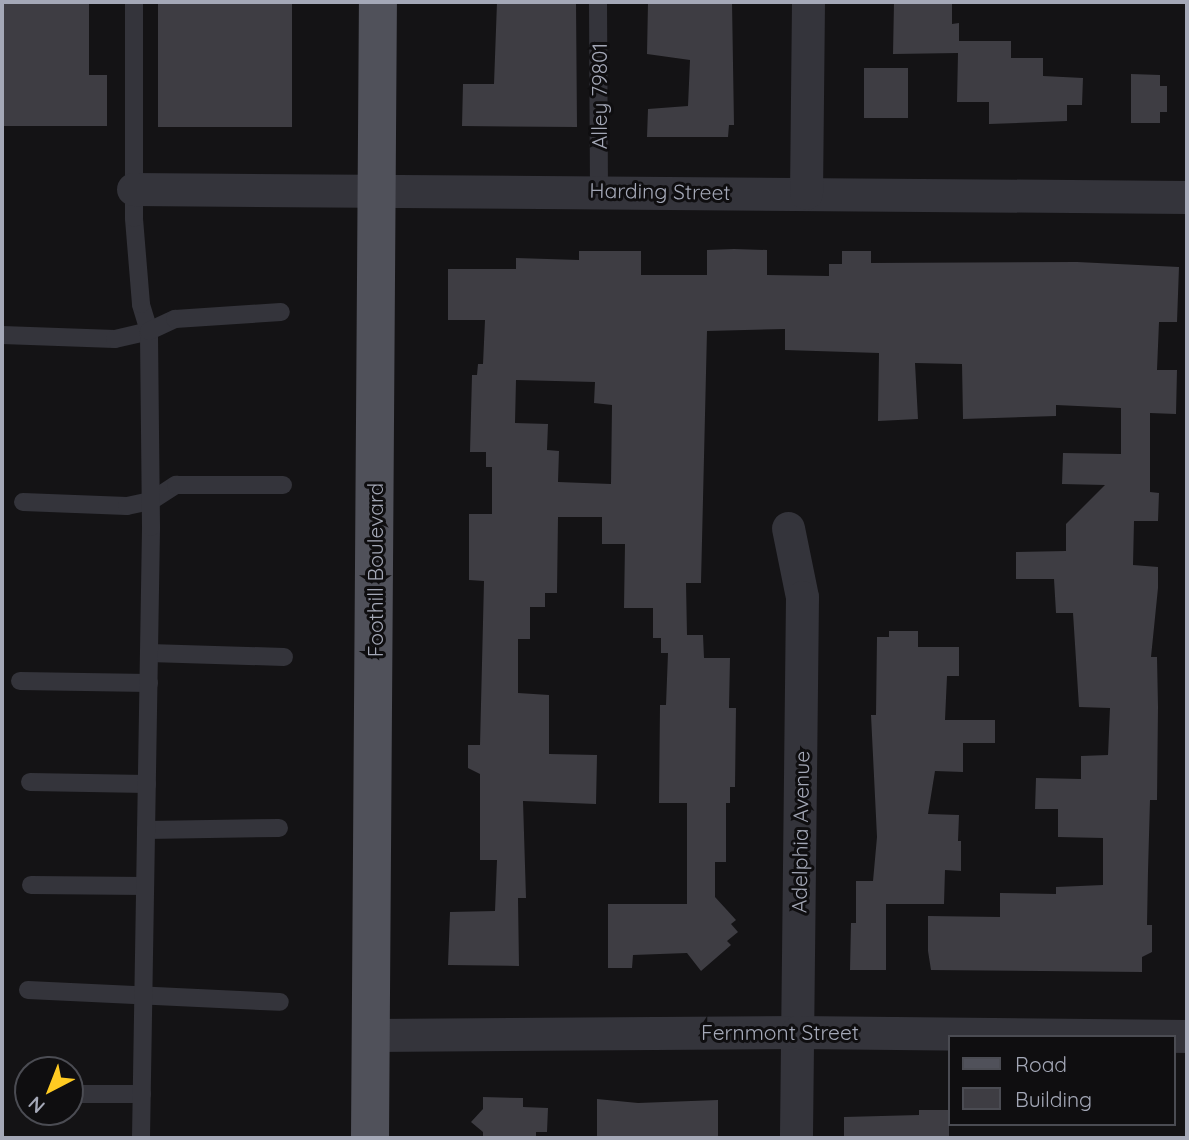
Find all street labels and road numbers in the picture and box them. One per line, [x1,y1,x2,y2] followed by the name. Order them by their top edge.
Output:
[586,43,612,149] street label: Alley 79801
[589,177,731,205] street label: Harding Street
[362,483,388,657] street label: Foothill Boulevard
[786,751,814,913] street label: Adelphia Avenue
[701,1019,859,1045] street label: Fernmont Street

